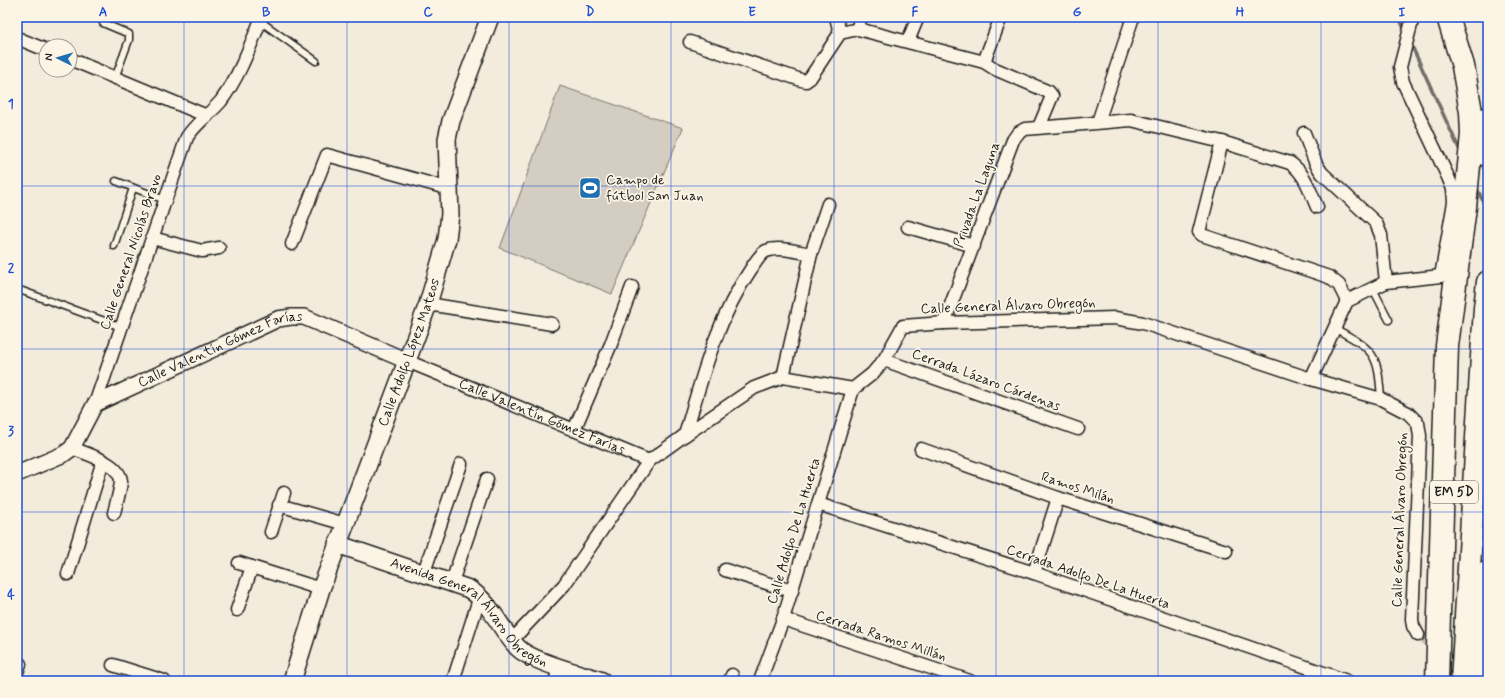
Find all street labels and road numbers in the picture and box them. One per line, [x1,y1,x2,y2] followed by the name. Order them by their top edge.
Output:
[950,140,1004,250] street label: Privada La Laguna
[96,171,166,332] street label: Calle General Nicolás Bravo
[374,276,444,429] street label: Calle Adolfo López Mateos
[920,294,1096,319] street label: Calle General Álvaro Obregón
[135,308,302,392] street label: Calle Valentín Gómez Farías
[909,345,1063,415] street label: Cerrada Lázaro Cárdenas
[456,374,628,459] street label: Calle Valentín Gómez Farías
[1388,432,1413,608] street label: Calle General Álvaro Obregón
[763,456,827,607] street label: Calle Adolfo De La Huerta
[1039,468,1117,508] street label: Ramos Milán
[1430,481,1478,503] road number: EM 5D
[1003,540,1172,615] street label: Cerrada Adolfo De La Huerta
[388,554,550,672] street label: Avenida General Álvaro Obregón
[813,606,949,666] street label: Cerrada Ramos Millán

